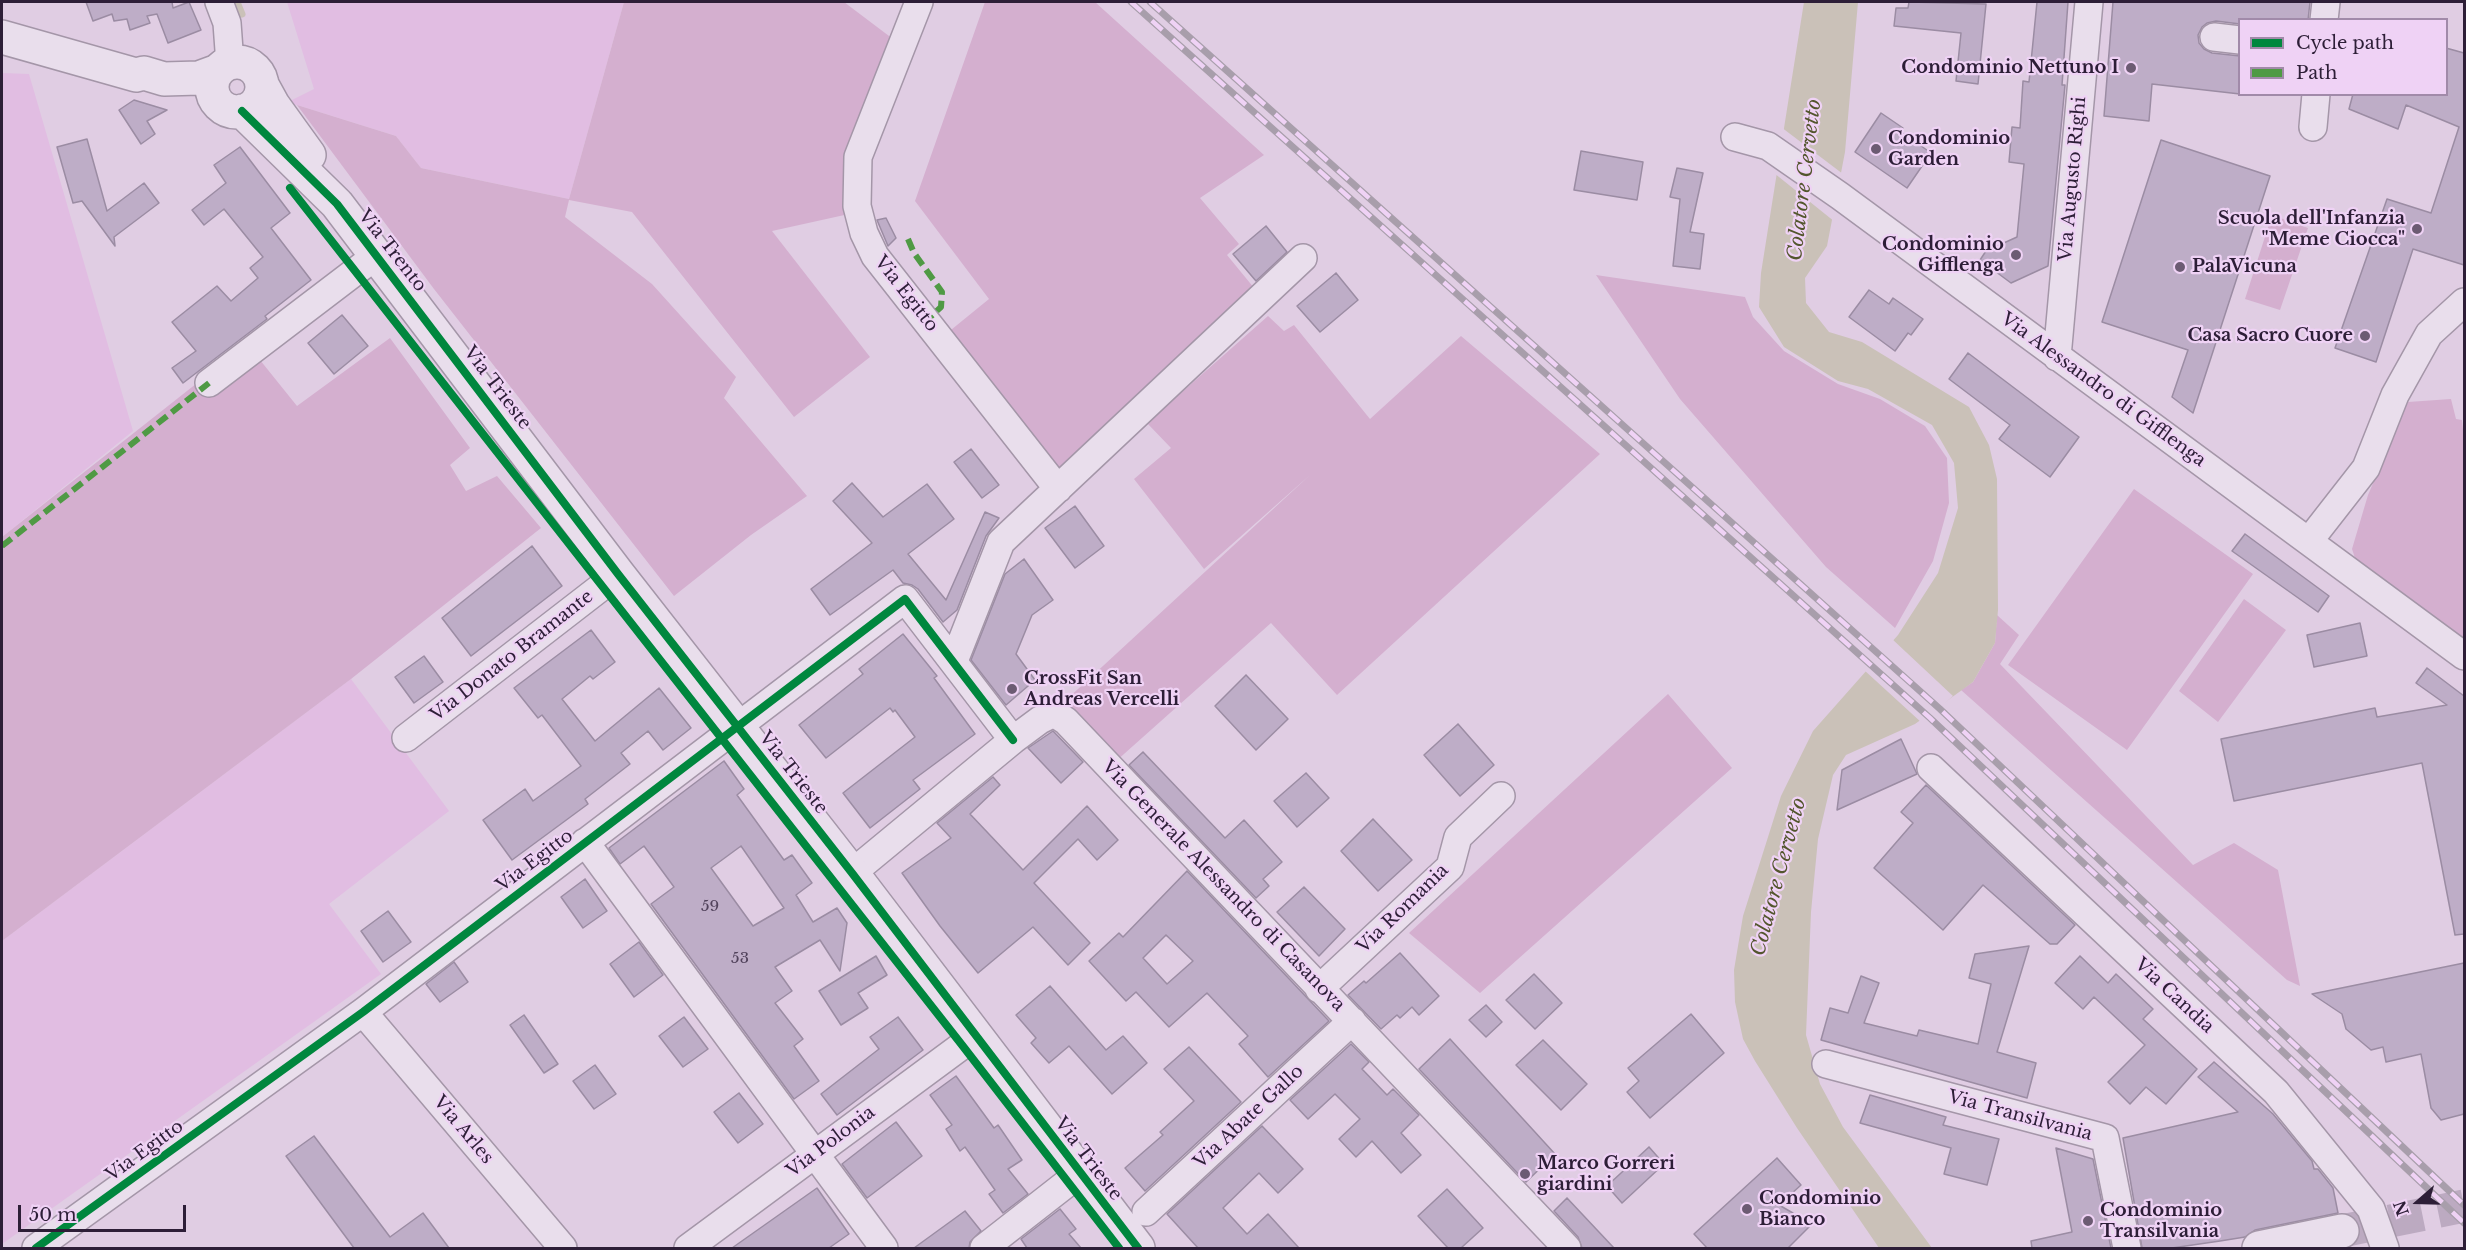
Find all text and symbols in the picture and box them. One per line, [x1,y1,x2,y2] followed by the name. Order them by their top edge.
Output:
[2238,18,2448,96] legend
[2296,32,2394,54] text: Cycle path
[1901,57,2119,79] place label: Condominio Nettuno I
[2124,61,2138,75] marker: Condominio Nettuno I
[2296,62,2337,84] text: Path
[2055,96,2091,262] street label: Via Augusto Righi
[1783,98,1827,262] water label: Colatore Cervetto
[1888,128,2010,170] place label: Condominio Garden
[1869,142,1883,156] marker: Condominio Garden
[353,206,431,296] street label: Via Trento
[2218,208,2405,250] place label: Scuola dell'Infanzia "Meme Ciocca"
[2410,222,2424,236] marker: Scuola dell'Infanzia "Meme Ciocca"
[1882,234,2004,276] place label: Condominio Gifflenga
[2009,248,2023,262] marker: Condominio Gifflenga
[870,252,942,336] street label: Via Egitto
[2192,256,2297,278] place label: PalaVicuna
[2173,260,2187,274] marker: PalaVicuna
[1996,308,2210,472] street label: Via Alessandro di Gifflenga
[2188,325,2353,347] place label: Casa Sacro Cuore
[2358,329,2372,343] marker: Casa Sacro Cuore
[459,342,535,434] street label: Via Trieste
[426,586,598,726] street label: Via Donato Bramante
[1024,668,1179,710] place label: CrossFit San Andreas Vercelli
[1005,682,1019,696] marker: CrossFit San Andreas Vercelli
[754,727,832,819] street label: Via Trieste
[1097,756,1349,1016] street label: Via Generale Alessandro di Casanova
[1746,795,1812,959] water label: Colatore Cervetto
[492,825,578,897] street label: Via Egitto
[1353,860,1453,958] street label: Via Romania
[701,898,719,916] house number: 59
[731,950,749,968] house number: 53
[2130,954,2218,1038] street label: Via Candia
[1190,1061,1308,1173] street label: Via Abate Gallo
[1945,1086,2095,1146] street label: Via Transilvania
[428,1092,498,1168] street label: Via Arles
[783,1102,879,1182] street label: Via Polonia
[1050,1113,1126,1205] street label: Via Trieste
[102,1116,188,1186] street label: Via Egitto
[1537,1153,1675,1196] place label: Marco Gorreri giardini
[1518,1167,1532,1181] marker: Marco Gorreri giardini
[2388,1172,2448,1232] north arrow
[1759,1188,1881,1230] place label: Condominio Bianco
[21,1193,189,1231] scale bar
[2389,1198,2413,1219] text: N
[2100,1200,2222,1242] place label: Condominio Transilvania
[1740,1202,1754,1216] marker: Condominio Bianco
[29,1204,77,1226] text: 50 m
[2081,1214,2095,1228] marker: Condominio Transilvania

